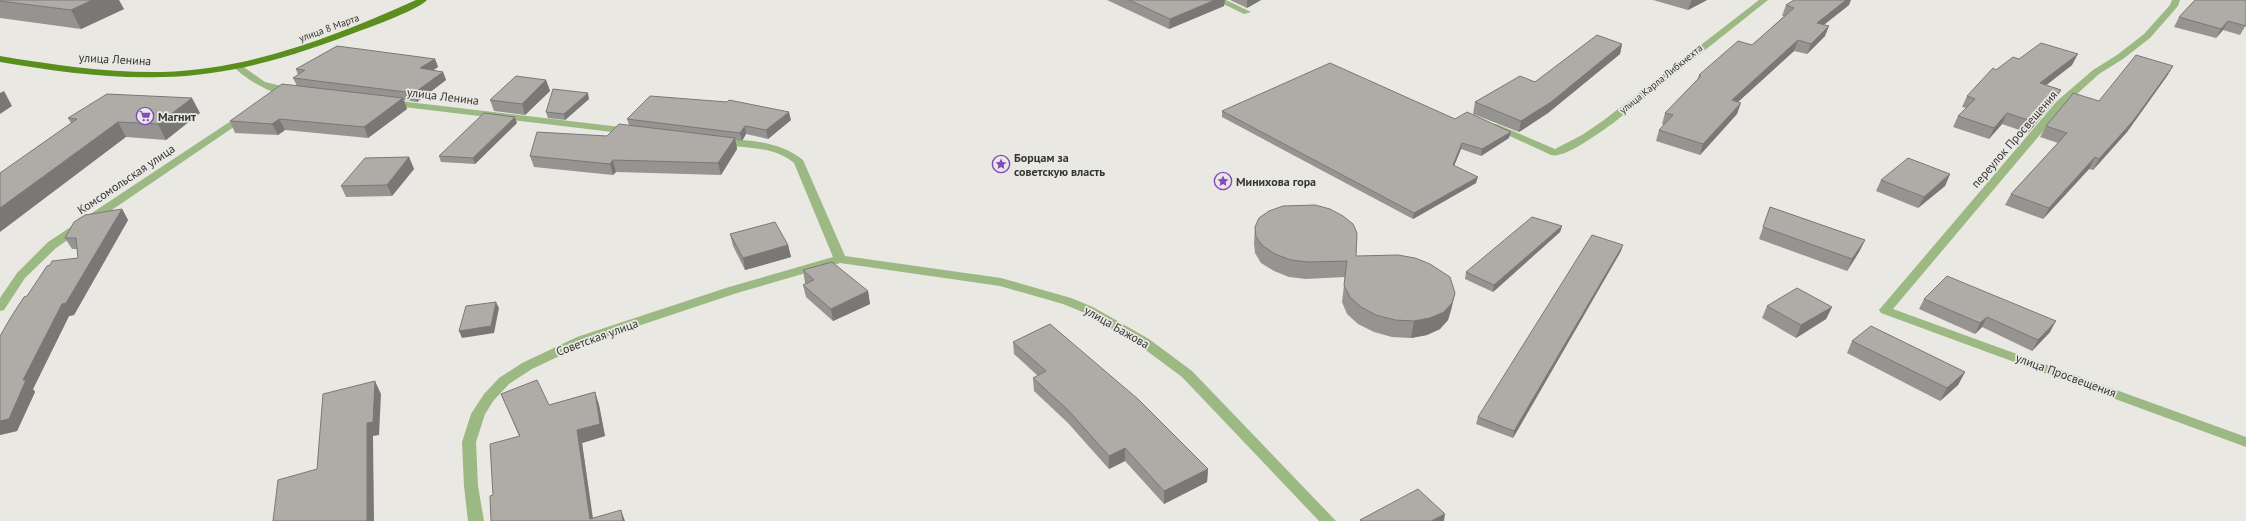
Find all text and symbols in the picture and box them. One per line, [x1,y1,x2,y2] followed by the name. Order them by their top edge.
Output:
[297,11,361,45] street label: улица 8 Марта
[1617,41,1705,117] street label: улица Карла Либкнехта
[78,50,152,68] street label: улица Ленина
[406,84,480,108] street label: улица Ленина
[1968,87,2060,191] street label: переулок Просвещения
[135,106,155,126] supermarket icon: Магнит
[158,109,196,124] place label: Магнит
[74,141,178,217] street label: Комсомольская улица
[1014,150,1105,179] place label: Борцам за советскую власть
[991,154,1011,174] place icon: Борцам за советскую власть
[1213,171,1233,191] place icon: Минихова гора
[1236,174,1316,189] place label: Минихова гора
[1082,302,1152,352] street label: улица Бажова
[554,315,640,359] street label: Советская улица
[2014,350,2118,400] street label: улица Просвещения

